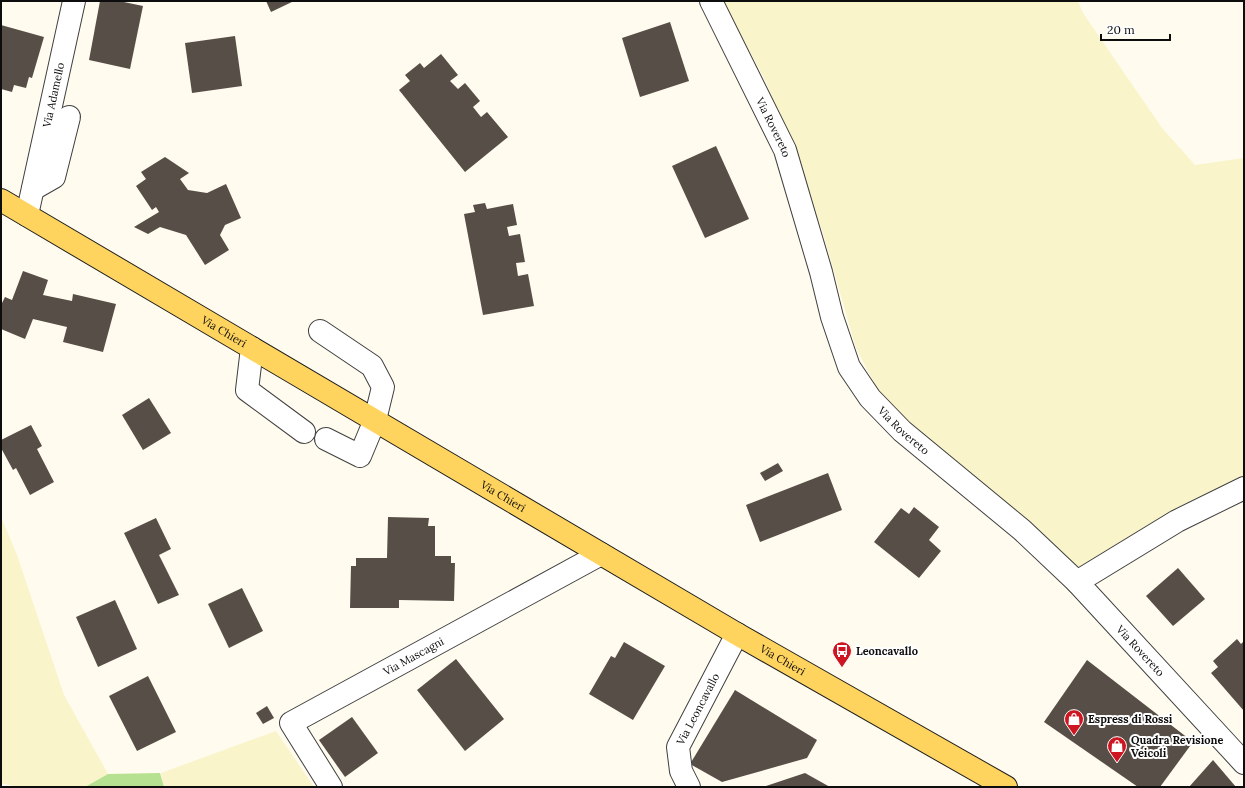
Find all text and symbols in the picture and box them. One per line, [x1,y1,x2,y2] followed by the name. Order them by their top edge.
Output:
[1101,16,1170,42] scale bar
[1107,22,1135,37] text: 20 m
[39,61,67,130] street label: Via Adamello
[753,94,794,159] street label: Via Rovereto
[198,312,249,350] street label: Via Chieri
[874,403,932,458] street label: Via Rovereto
[477,477,528,515] street label: Via Chieri
[1113,622,1168,679] street label: Via Rovereto
[380,634,446,679] street label: Via Mascagni
[831,640,853,668] bus stop icon: Leoncavallo
[757,641,808,678] street label: Via Chieri
[856,644,918,658] place label: Leoncavallo
[673,671,722,748] street label: Via Leoncavallo
[1063,708,1085,736] shop icon: Espress di Rossi
[1088,712,1173,726] place label: Espress di Rossi
[1131,733,1223,760] place label: Quadra Revisione Veicoli
[1106,735,1128,763] shop icon: Quadra Revisione Veicoli

